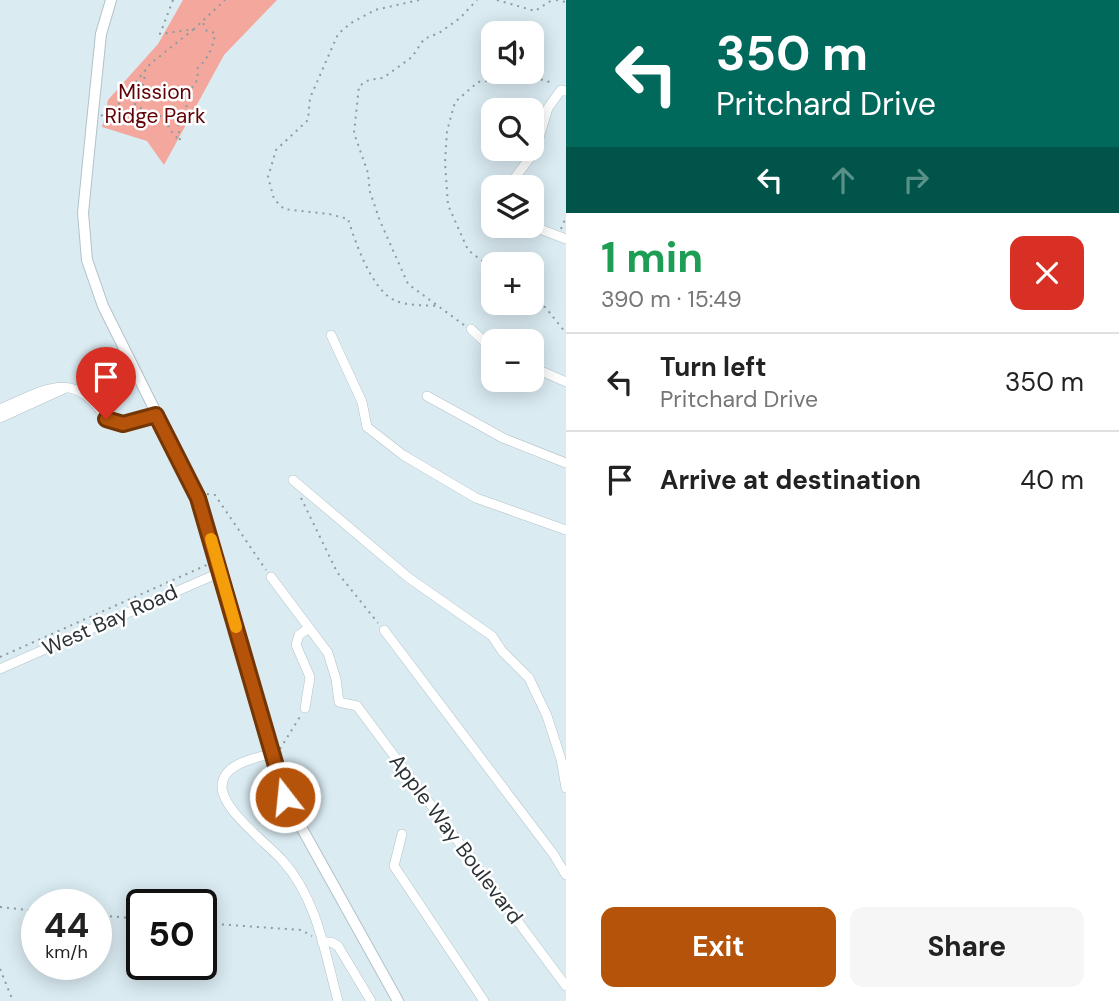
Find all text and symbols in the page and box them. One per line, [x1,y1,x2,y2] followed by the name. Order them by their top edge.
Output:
[481,21,544,392] map controls
[481,21,544,84] button: sound
[716,21,868,85] text: 350 m
[601,28,692,119] icon: left
[105,78,206,130] park label: Mission Ridge Park
[716,83,936,125] text: Pritchard Drive
[481,98,544,161] button: search
[751,161,789,199] icon: left
[824,161,862,199] icon: ahead
[897,161,935,199] icon: right
[481,175,544,238] button: layers
[601,230,703,285] text: 1 min
[1010,236,1084,310] button: close
[481,252,544,315] button: +
[601,284,742,314] text: 390 m · 15:49
[481,329,544,392] button: −
[76,347,136,419] pin
[660,350,767,384] text: Turn left
[87,358,125,396] icon: arrive
[601,363,639,401] icon: left
[1005,365,1084,399] text: 350 m
[660,384,818,414] text: Pritchard Drive
[601,461,639,499] icon: arrive
[660,463,921,497] text: Arrive at destination
[1020,463,1084,497] text: 40 m
[38,578,182,662] street label: West Bay Road
[383,748,529,930] street label: Apple Way Boulevard
[248,760,322,834] position arrow
[126,889,217,980] speed limit sign: 50
[44,902,89,948] text: 44
[601,907,836,987] button: Exit
[850,907,1084,987] button: Share
[45,940,88,964] text: km/h

